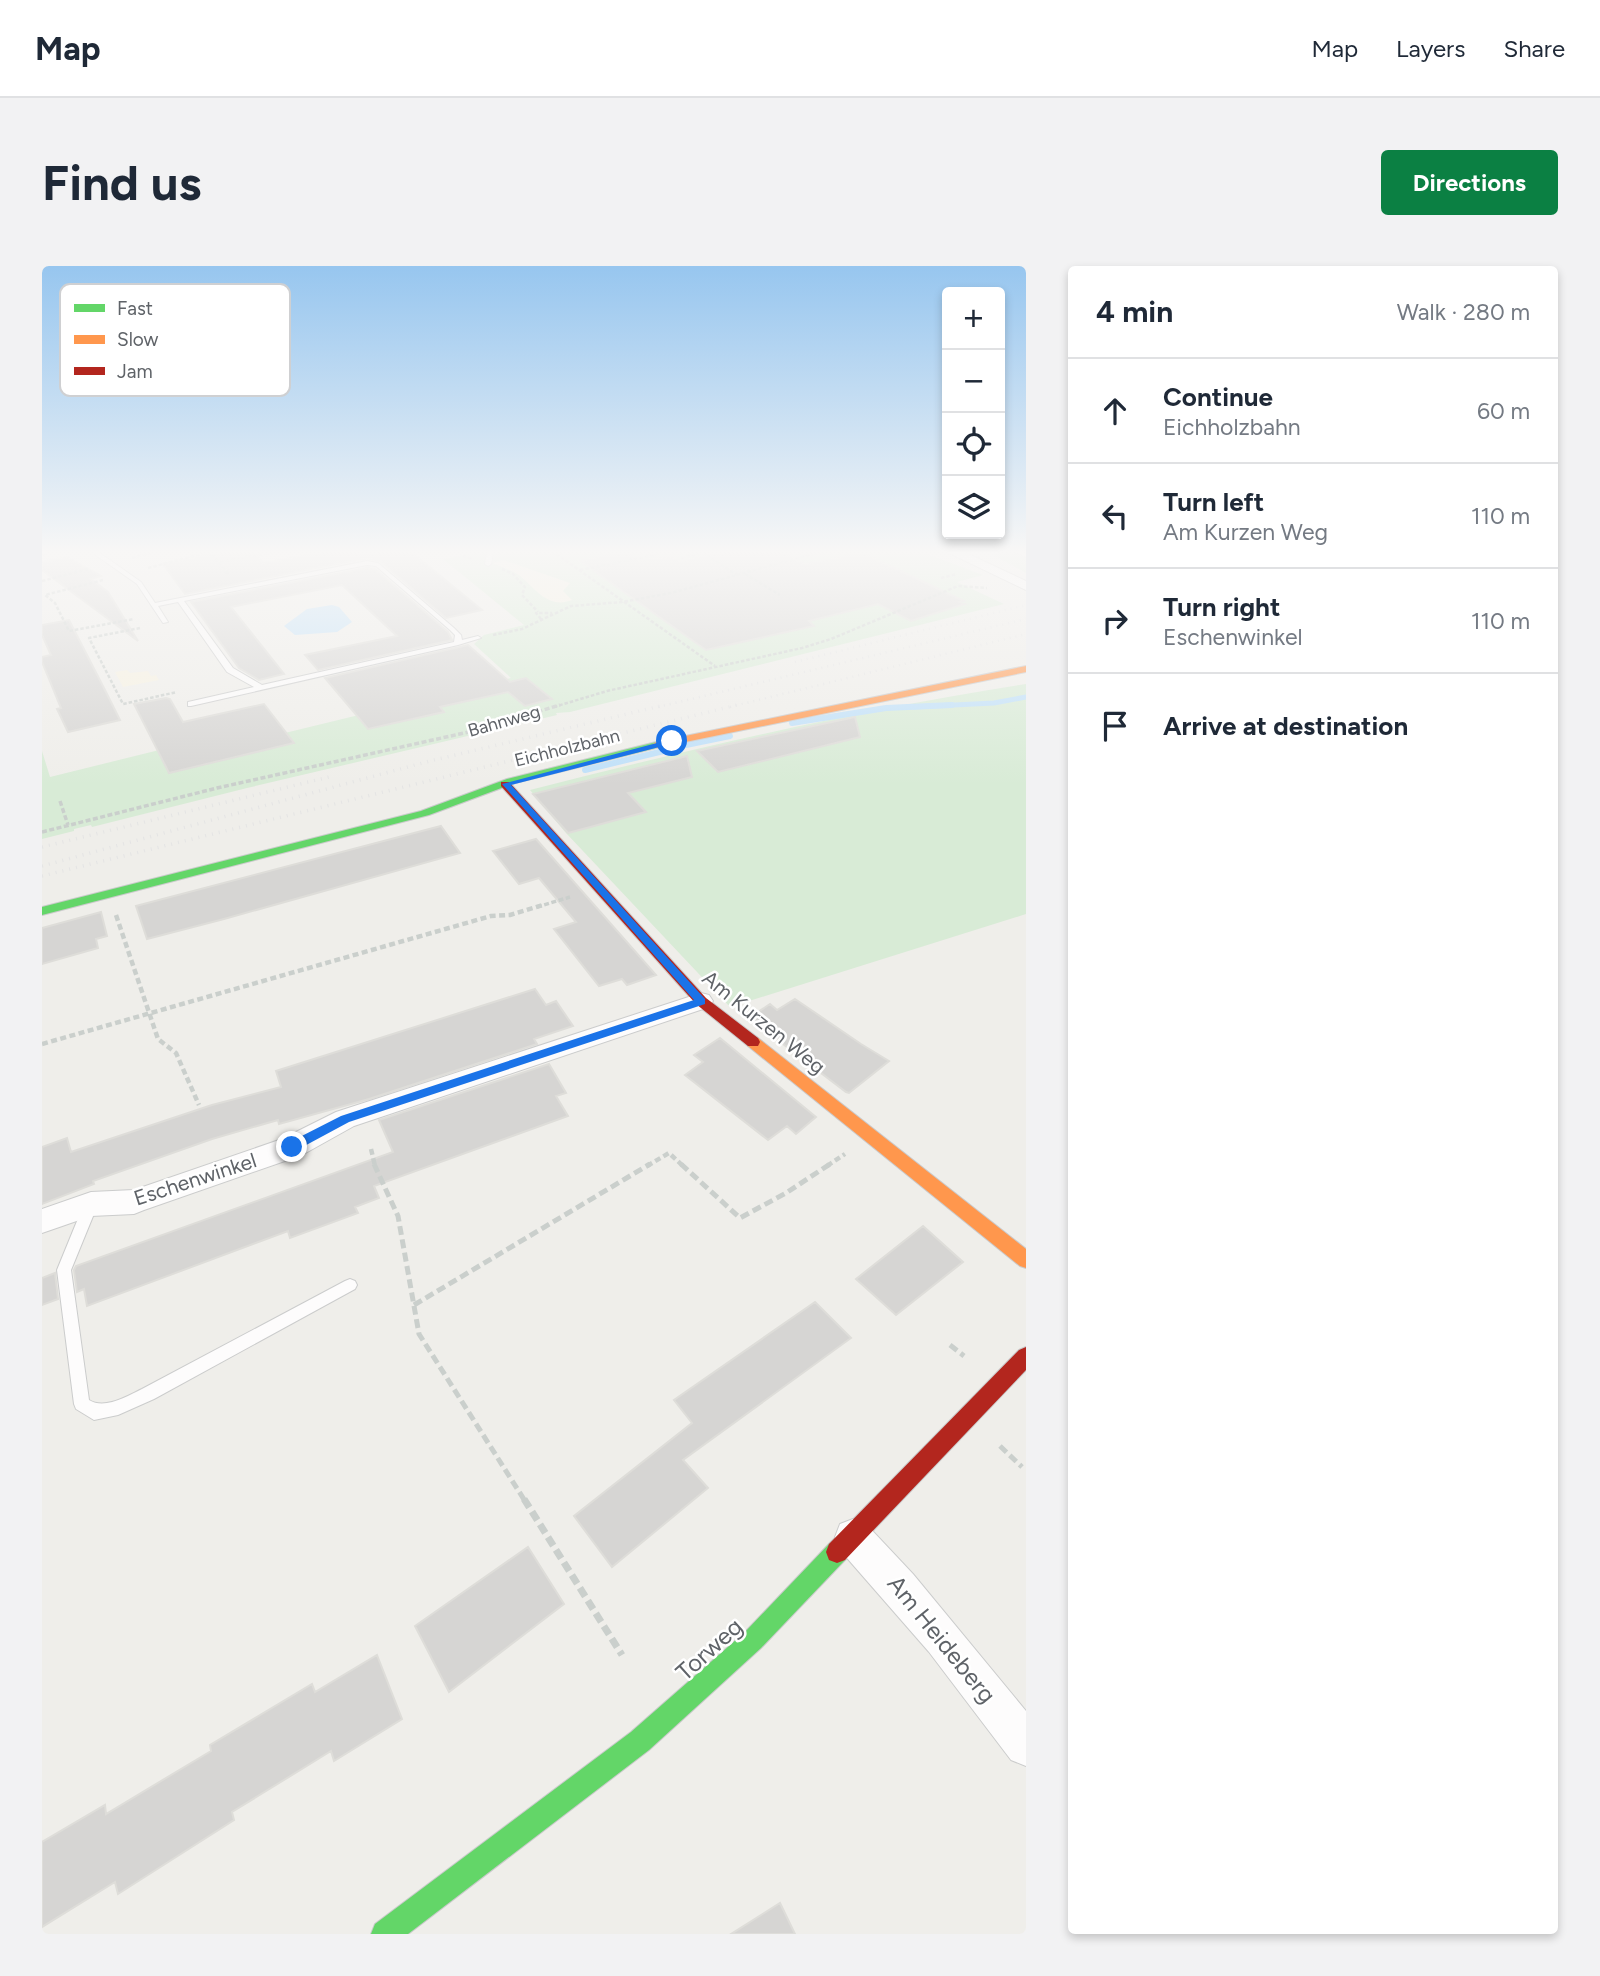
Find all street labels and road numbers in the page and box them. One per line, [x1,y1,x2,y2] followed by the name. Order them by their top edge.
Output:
[465,700,543,742] street label: Bahnweg
[512,724,622,772] street label: Eichholzbahn
[698,965,830,1079] street label: Am Kurzen Weg
[131,1147,259,1211] street label: Eschenwinkel
[882,1569,1002,1709] street label: Am Heideberg
[670,1612,748,1686] street label: Torweg

